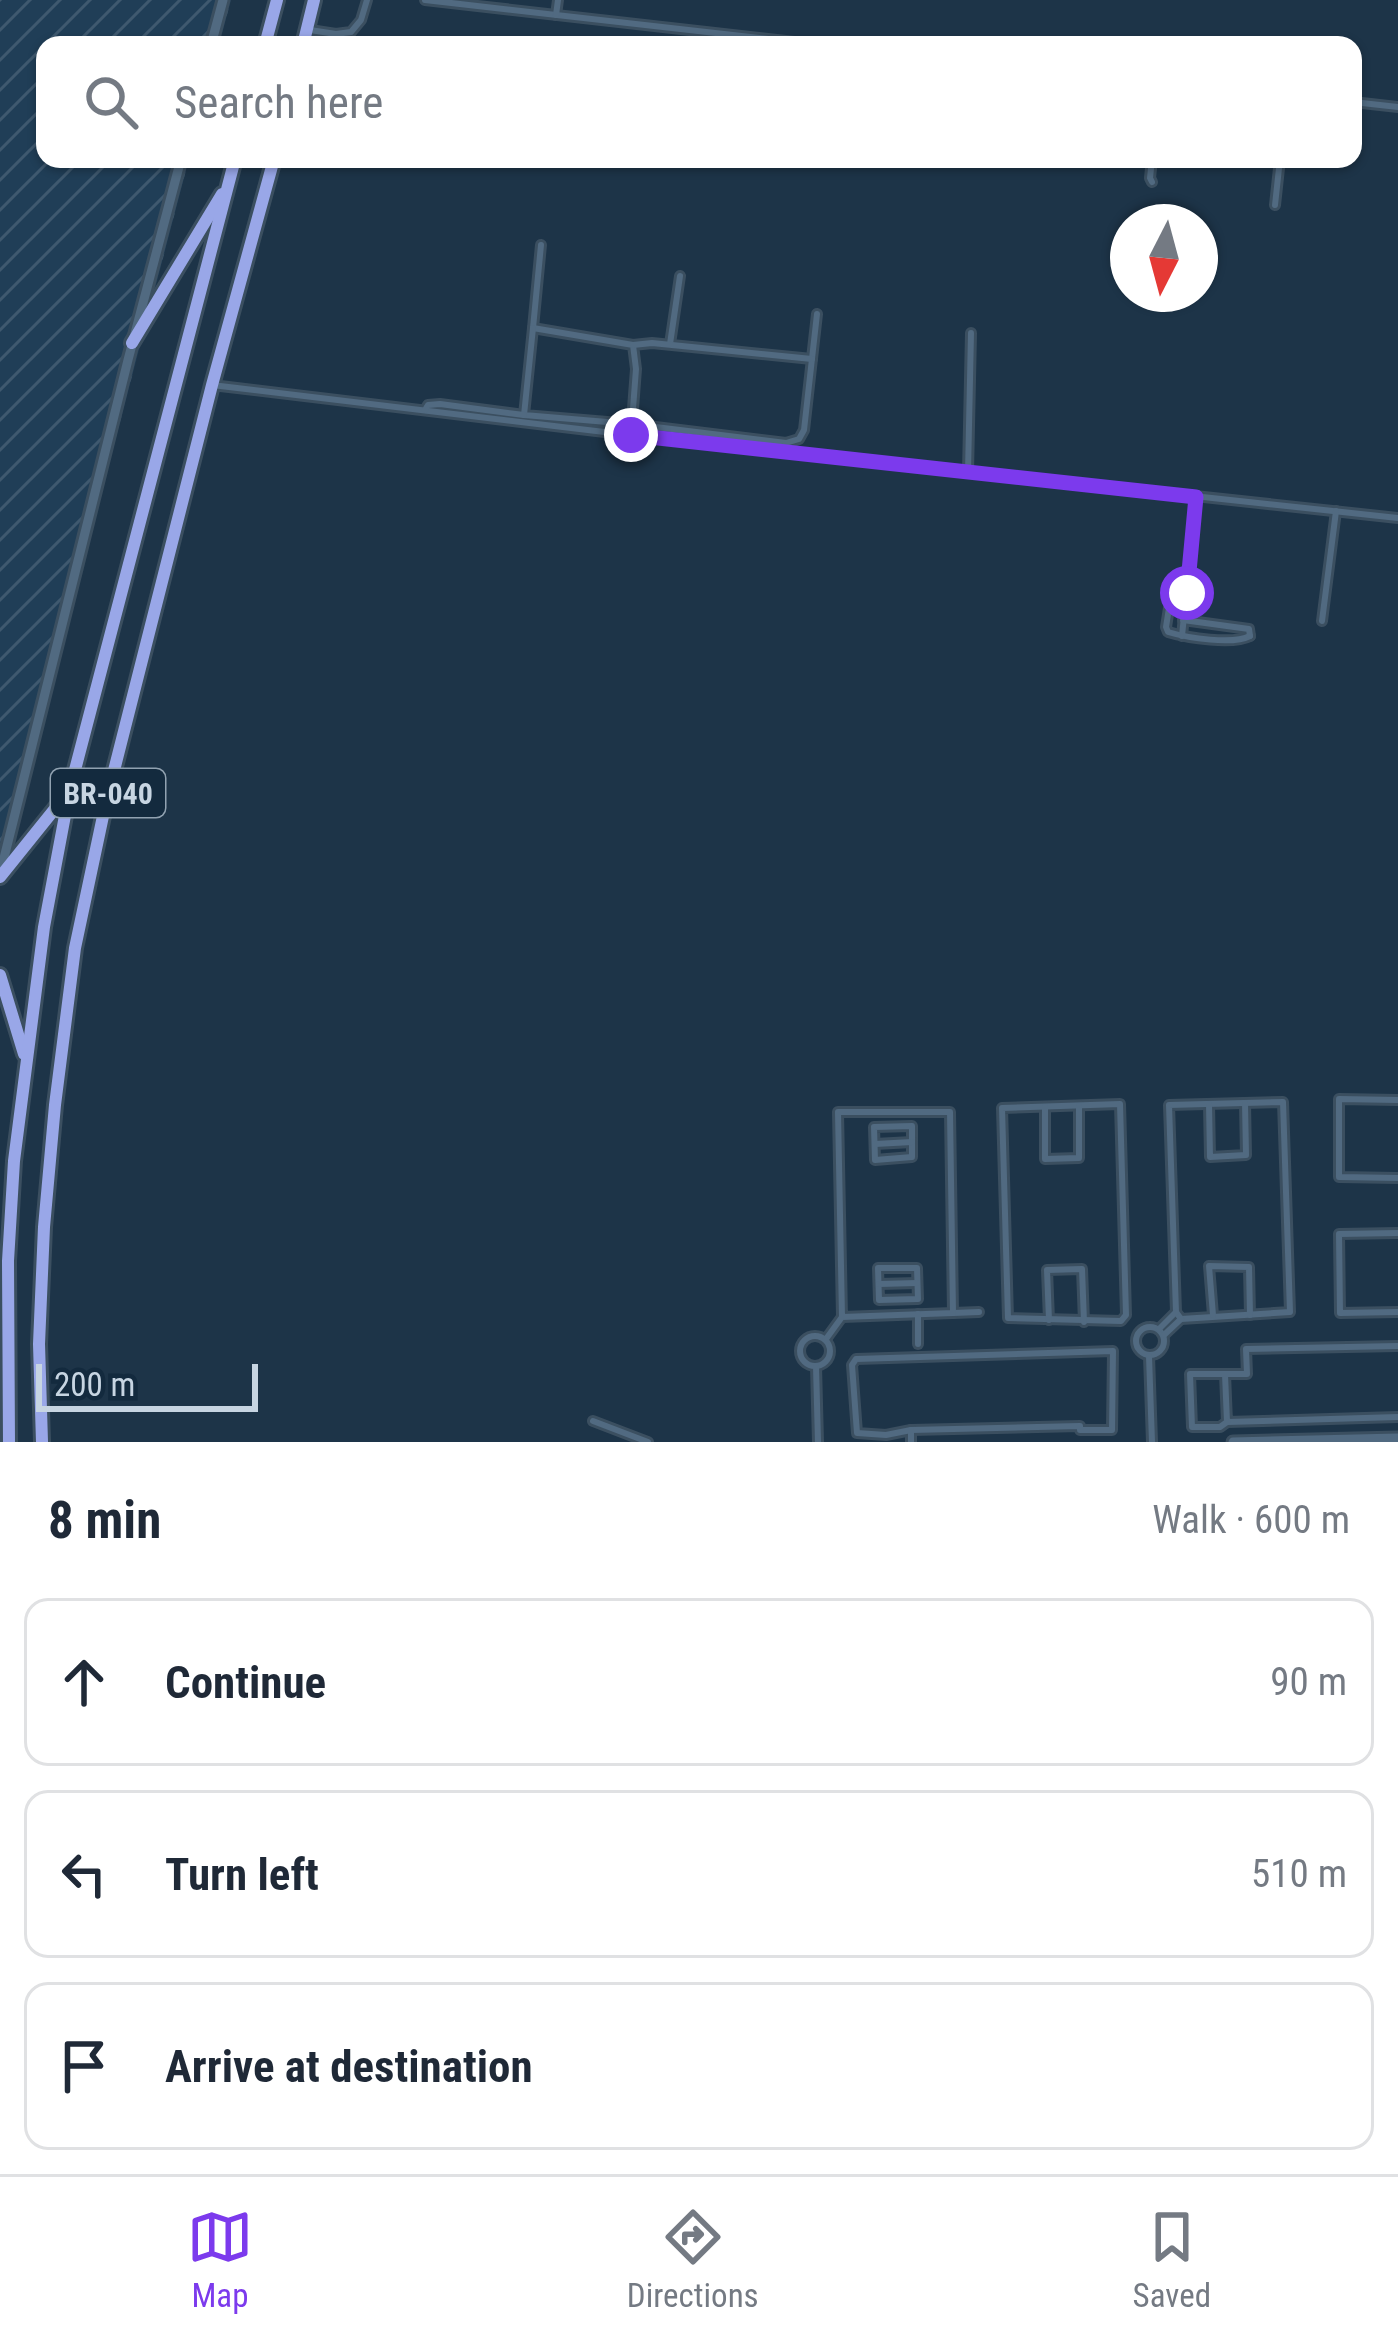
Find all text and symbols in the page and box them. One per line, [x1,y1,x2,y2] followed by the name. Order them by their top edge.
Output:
[36,36,1362,168] search box
[78,69,144,135] icon: search
[174,76,383,129] text: Search here
[1110,204,1218,312] north arrow
[604,408,658,462] route end
[1160,566,1214,620] route start
[51,769,165,817] road number: BR-040
[36,1358,258,1411] scale bar
[54,1365,135,1404] text: 200 m
[48,1491,161,1550] text: 8 min
[1152,1497,1350,1543] text: Walk · 600 m
[51,1649,117,1715] icon: ahead
[165,1656,326,1709] text: Continue
[1270,1659,1347,1705] text: 90 m
[51,1841,117,1907] icon: left
[165,1848,319,1901] text: Turn left
[1251,1851,1347,1897] text: 510 m
[51,2033,117,2099] icon: arrive
[165,2040,533,2093] text: Arrive at destination
[187,2204,253,2315] tab: Map
[627,2204,759,2315] tab: Directions
[1133,2204,1211,2315] tab: Saved

